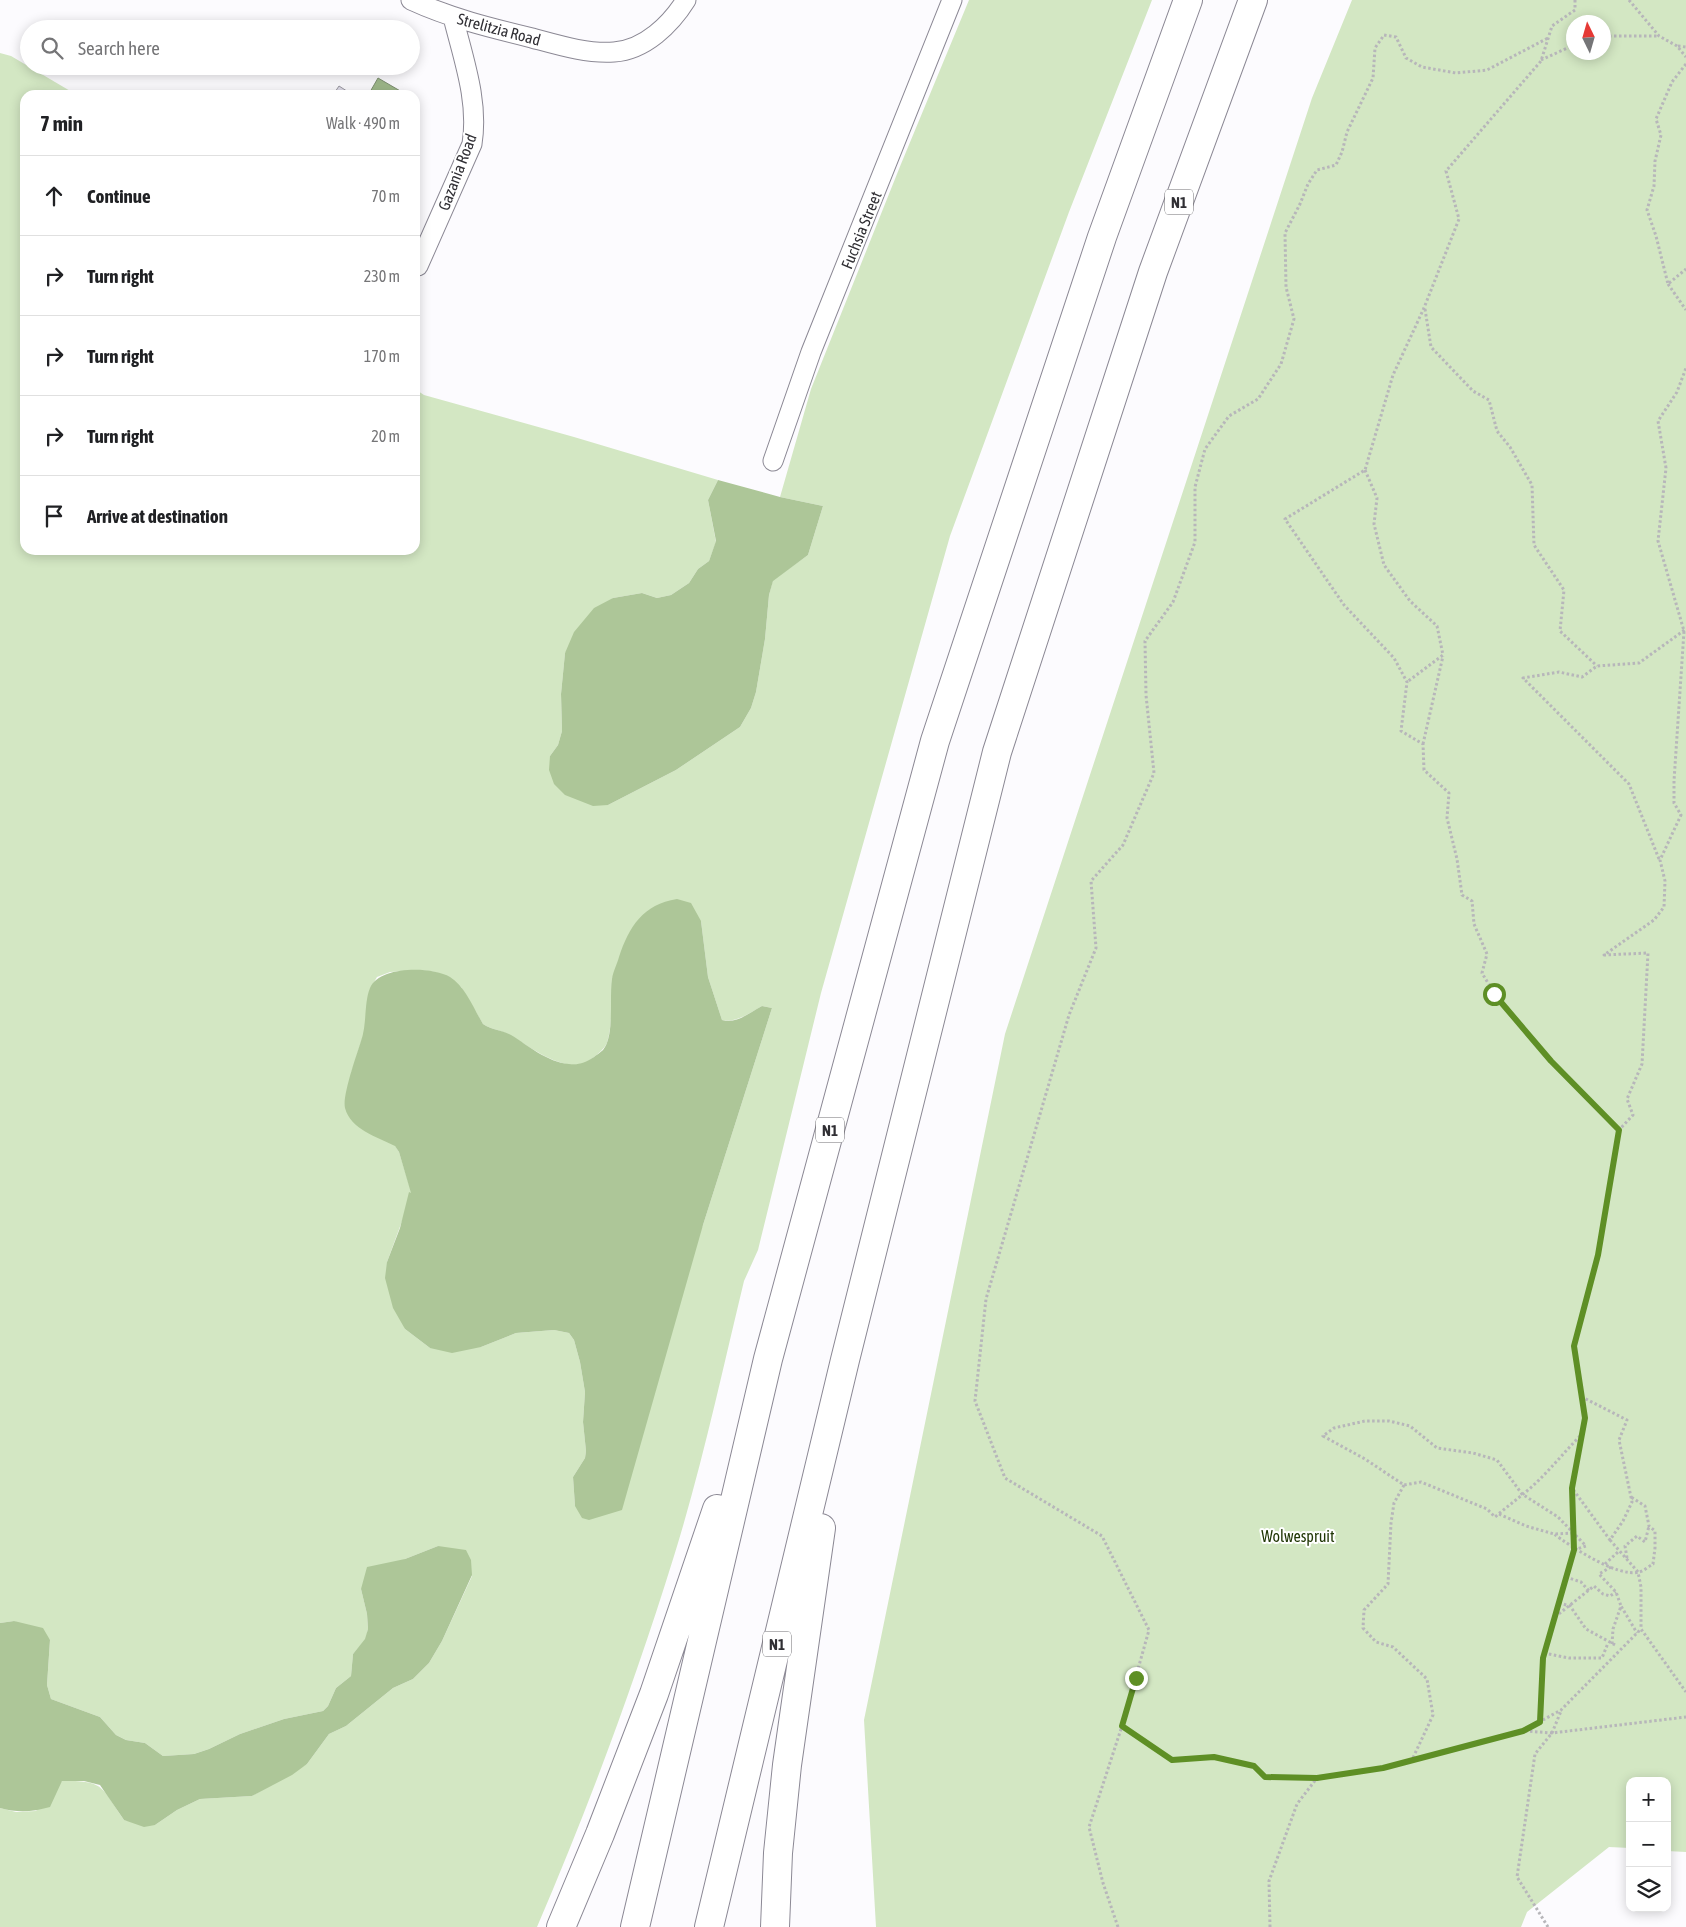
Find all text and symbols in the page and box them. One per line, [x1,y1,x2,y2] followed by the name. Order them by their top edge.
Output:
[455,9,543,49] street label: Strelitzia Road
[1566,15,1611,60] north arrow
[20,20,420,75] search box
[38,34,66,62] icon: search
[78,37,160,59] text: Search here
[40,111,83,135] text: 7 min
[326,114,400,132] text: Walk · 490 m
[434,131,480,213] street label: Gazania Road
[40,182,68,210] icon: ahead
[87,185,151,207] text: Continue
[371,187,400,205] text: 70 m
[837,188,885,271] street label: Fuchsia Street
[1165,190,1193,214] road number: N1
[40,262,68,290] icon: right
[87,265,154,287] text: Turn right
[364,267,400,285] text: 230 m
[40,342,68,370] icon: right
[87,345,154,367] text: Turn right
[364,347,400,365] text: 170 m
[40,422,68,450] icon: right
[87,425,154,447] text: Turn right
[371,427,400,445] text: 20 m
[40,502,68,530] icon: arrive
[87,505,228,527] text: Arrive at destination
[1483,983,1506,1006] route start
[816,1118,844,1142] road number: N1
[1261,1527,1335,1546] park label: Wolwespruit
[763,1632,791,1656] road number: N1
[1125,1667,1148,1690] route end
[1626,1777,1671,1912] map controls
[1626,1777,1671,1822] button: +
[1626,1822,1671,1867] button: −
[1626,1867,1671,1912] button: layers

